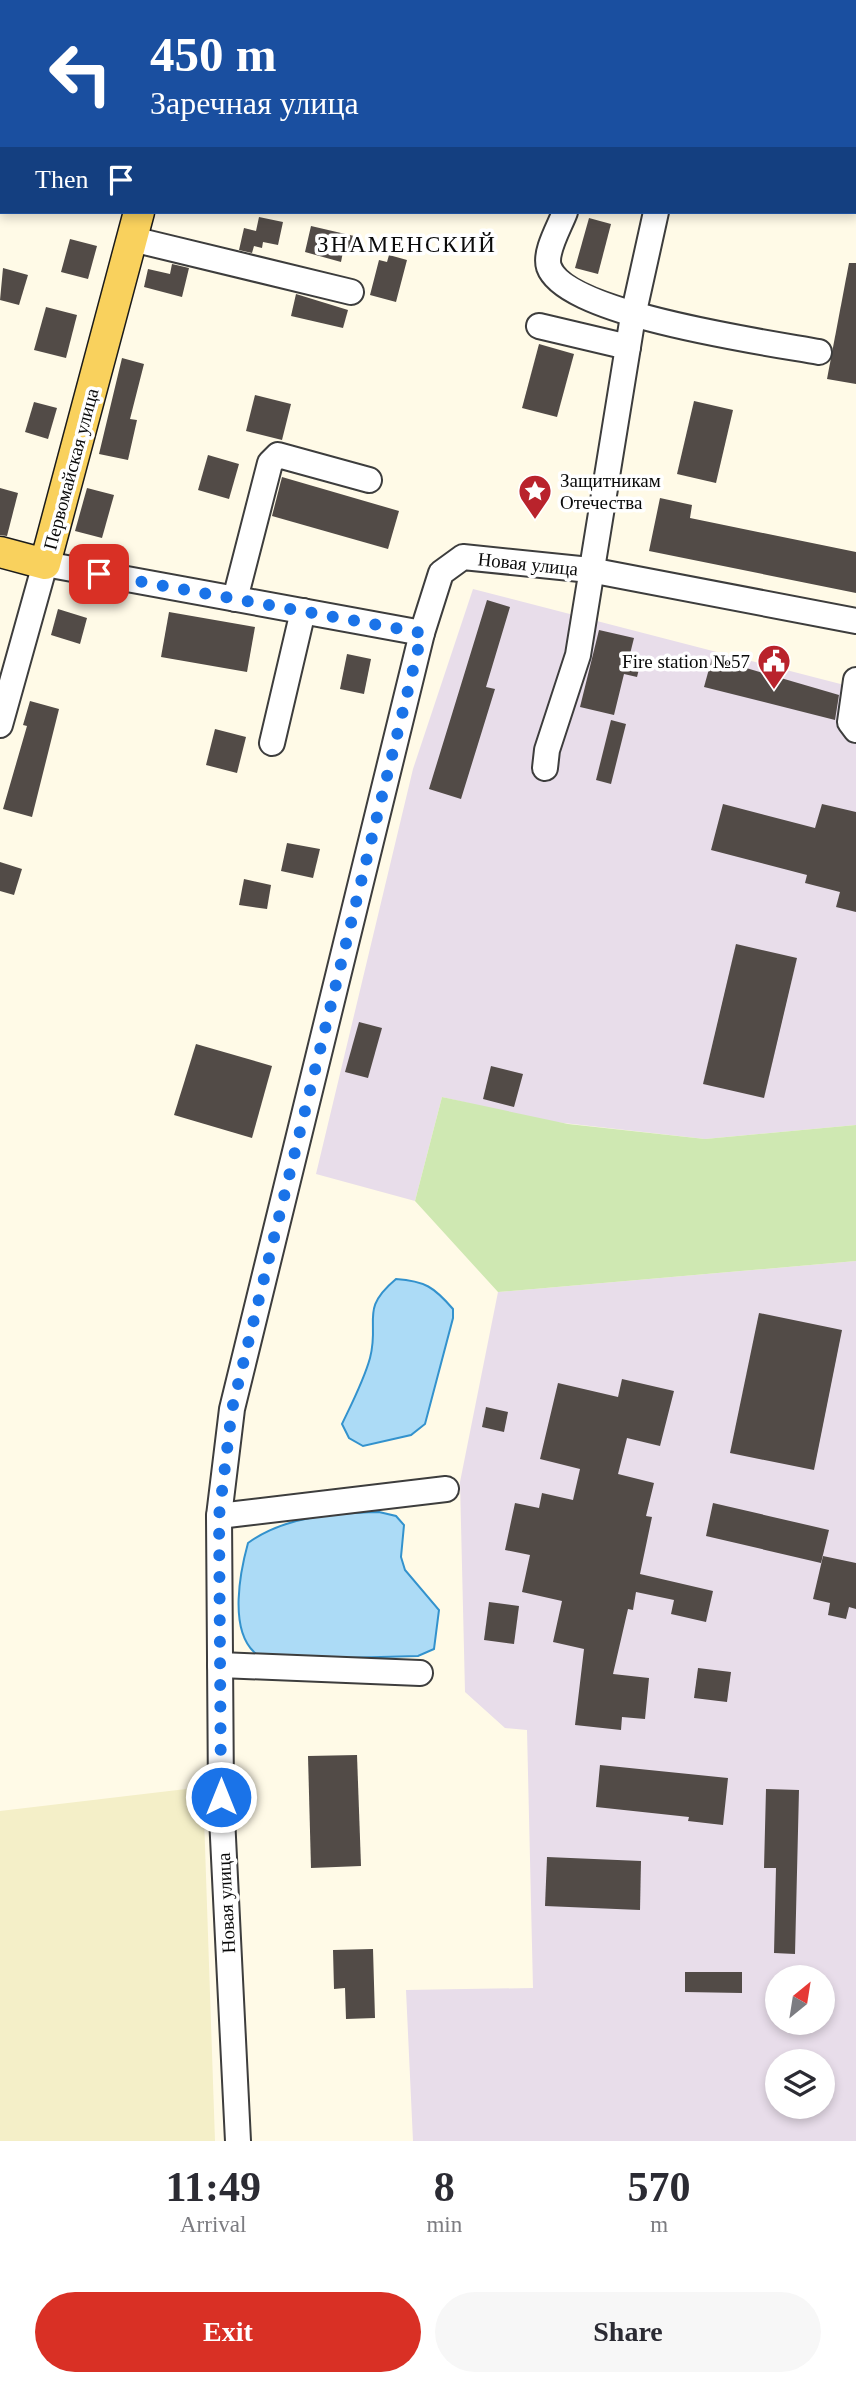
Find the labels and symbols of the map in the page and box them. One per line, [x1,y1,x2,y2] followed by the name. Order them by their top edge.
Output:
[317,232,497,257] district label: ЗНАМЕНСКИЙ
[39,385,103,552] street label: Первомайская улица
[560,470,661,513] place label: Защитникам Отечества
[516,472,554,521] place icon: Защитникам Отечества
[69,544,129,604] pin
[477,548,580,580] street label: Новая улица
[755,642,793,691] public building icon: Fire station №57
[622,651,750,672] place label: Fire station №57
[184,1760,258,1834] position arrow
[213,1852,239,1954] street label: Новая улица
[765,1965,835,2035] north arrow

